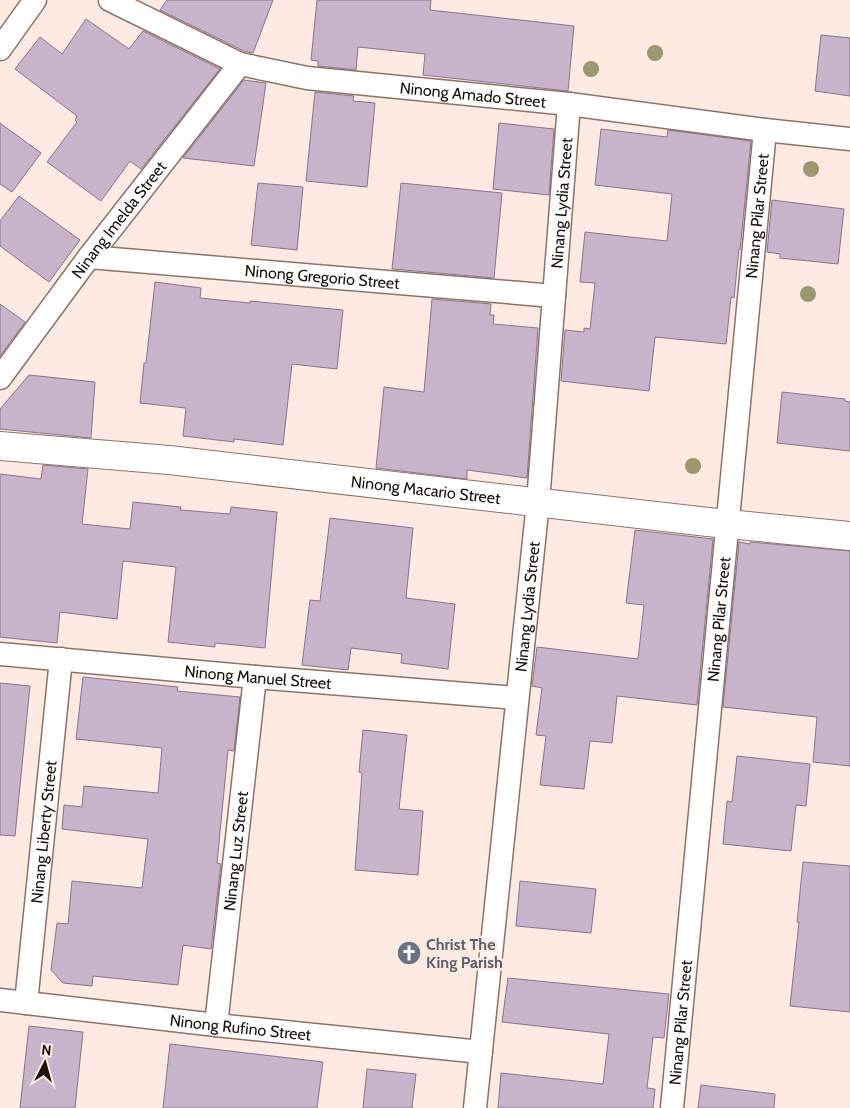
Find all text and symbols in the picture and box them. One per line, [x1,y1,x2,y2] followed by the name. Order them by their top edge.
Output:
[399,78,547,111] street label: Ninong Amado Street
[547,136,576,269] street label: Ninang Lydia Street
[741,152,772,279] street label: Ninang Pilar Street
[67,157,170,282] street label: Ninang Imelda Street
[244,261,401,293] street label: Ninong Gregorio Street
[350,471,502,508] street label: Ninong Macario Street
[511,540,543,673] street label: Ninang Lydia Street
[703,555,734,683] street label: Ninang Pilar Street
[184,661,333,693] street label: Ninong Manuel Street
[27,759,60,904] street label: Ninang Liberty Street
[219,790,252,912] street label: Ninang Luz Street
[426,935,503,972] place label: Christ The King Parish
[396,940,422,966] church icon: Christ The King Parish
[665,958,696,1086] street label: Ninang Pilar Street
[169,1010,313,1044] street label: Ninong Rufino Street
[20,1038,70,1088] north arrow
[40,1041,52,1060] text: N

